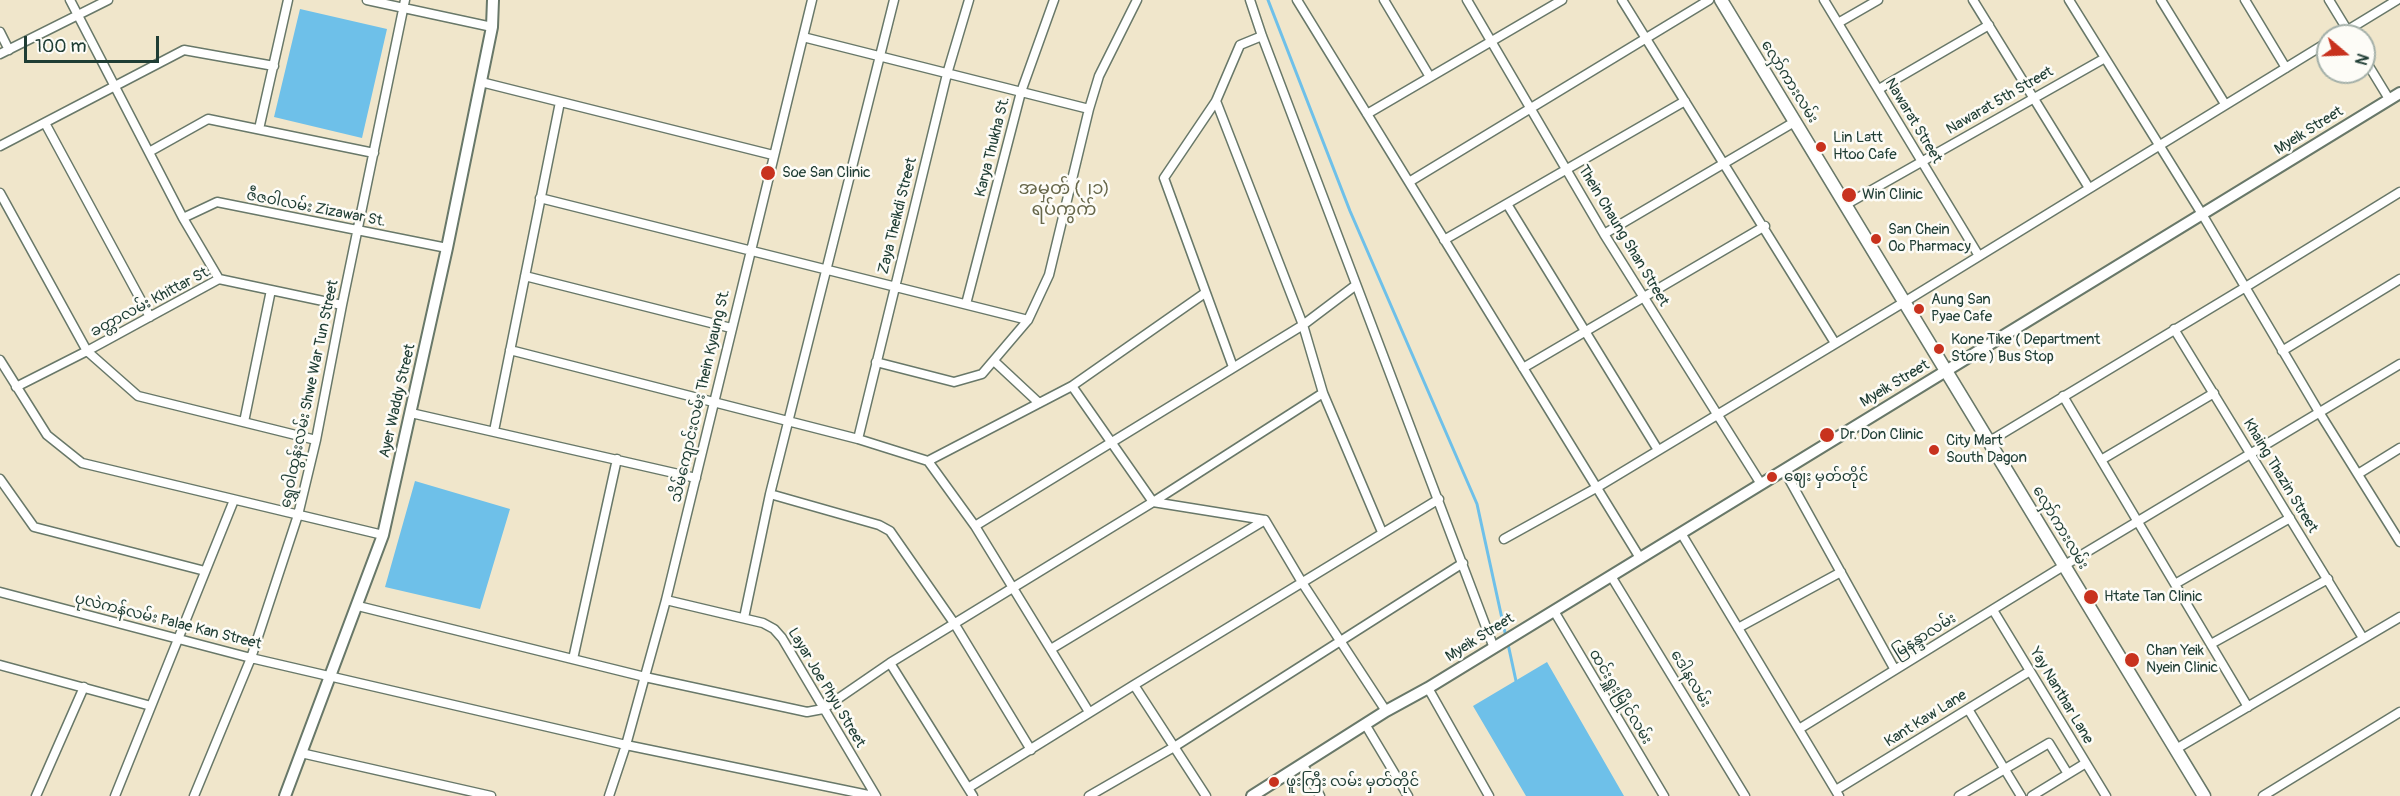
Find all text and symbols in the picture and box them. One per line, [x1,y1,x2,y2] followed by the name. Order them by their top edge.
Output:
[27,24,162,62] scale bar
[2316,24,2376,84] north arrow
[35,35,87,58] text: 100 m
[1756,37,1822,127] street label: လှော်ကားလမ်း
[2350,51,2372,68] text: N
[1943,63,2057,139] street label: Nawarat 5th Street
[1881,75,1945,167] street label: Nawarat Street
[972,95,1014,199] street label: Karya Thukha St.
[2271,103,2347,159] street label: Myeik Street
[1833,129,1897,164] place label: Lin Latt Htoo Cafe
[1814,140,1828,154] marker: Lin Latt Htoo Cafe
[875,156,921,276] street label: Zaya Theikdi Street
[1574,162,1672,310] street label: Thein Chaung Shan Street
[759,164,777,182] marker: Soe San Clinic
[782,164,871,182] place label: Soe San Clinic
[1019,178,1109,220] district label: အမှတ် (၂၁) ရပ်ကွက်
[1840,186,1858,204] marker: Win Clinic
[1862,186,1923,204] place label: Win Clinic
[245,187,387,231] street label: ဇီဇဝါလမ်း Zizawar St.
[1888,221,1971,256] place label: San Chein Oo Pharmacy
[1869,232,1883,246] marker: San Chein Oo Pharmacy
[88,263,214,341] street label: ခတ္တာလမ်း Khittar St.
[277,278,343,510] street label: ရွှေဝါထွန်းလမ်း Shwe War Tun Street
[668,288,734,504] street label: သိမ်ကျောင်းလမ်း Thein Kyaung St.
[1931,291,1992,326] place label: Aung San Pyae Cafe
[1912,302,1926,316] marker: Aung San Pyae Cafe
[1951,331,2100,366] place label: Kone Tike ( Department Store ) Bus Stop
[376,342,420,460] street label: Ayer Waddy Street
[1932,342,1946,356] marker: Kone Tike ( Department Store ) Bus Stop
[1857,356,1933,412] street label: Myeik Street
[2239,416,2321,536] street label: Khaing Thazin Street
[1818,426,1836,444] marker: Dr. Don Clinic
[1840,426,1924,444] place label: Dr. Don Clinic
[1946,432,2027,467] place label: City Mart South Dagon
[1927,443,1941,457] marker: City Mart South Dagon
[1784,468,1868,486] place label: ဈေး မှတ်တိုင်
[1765,470,1779,484] marker: ဈေး မှတ်တိုင်
[2028,483,2092,573] street label: လှော်ကားလမ်း
[2082,588,2100,606] marker: Htate Tan Clinic
[2104,588,2203,606] place label: Htate Tan Clinic
[73,590,263,654] street label: ပုလဲကန်လမ်း Palae Kan Street
[1442,610,1518,666] street label: Myeik Street
[1890,610,1960,662] street label: မြနန္ဒာလမ်း
[783,625,869,751] street label: Layar Joe Phyu Street
[2146,642,2218,677] place label: Chan Yeik Nyein Clinic
[2025,645,2097,747] street label: Yay Nanthar Lane
[1585,646,1655,748] street label: ထင်းရှူးမြိုင်လမ်း
[1666,647,1714,711] street label: ဒေါနလမ်း
[2123,651,2141,669] marker: Chan Yeik Nyein Clinic
[1882,687,1970,751] street label: Kant Kaw Lane
[1286,773,1419,791] place label: ဖူးကြီး လမ်း မှတ်တိုင်
[1267,775,1281,789] marker: ဖူးကြီး လမ်း မှတ်တိုင်

